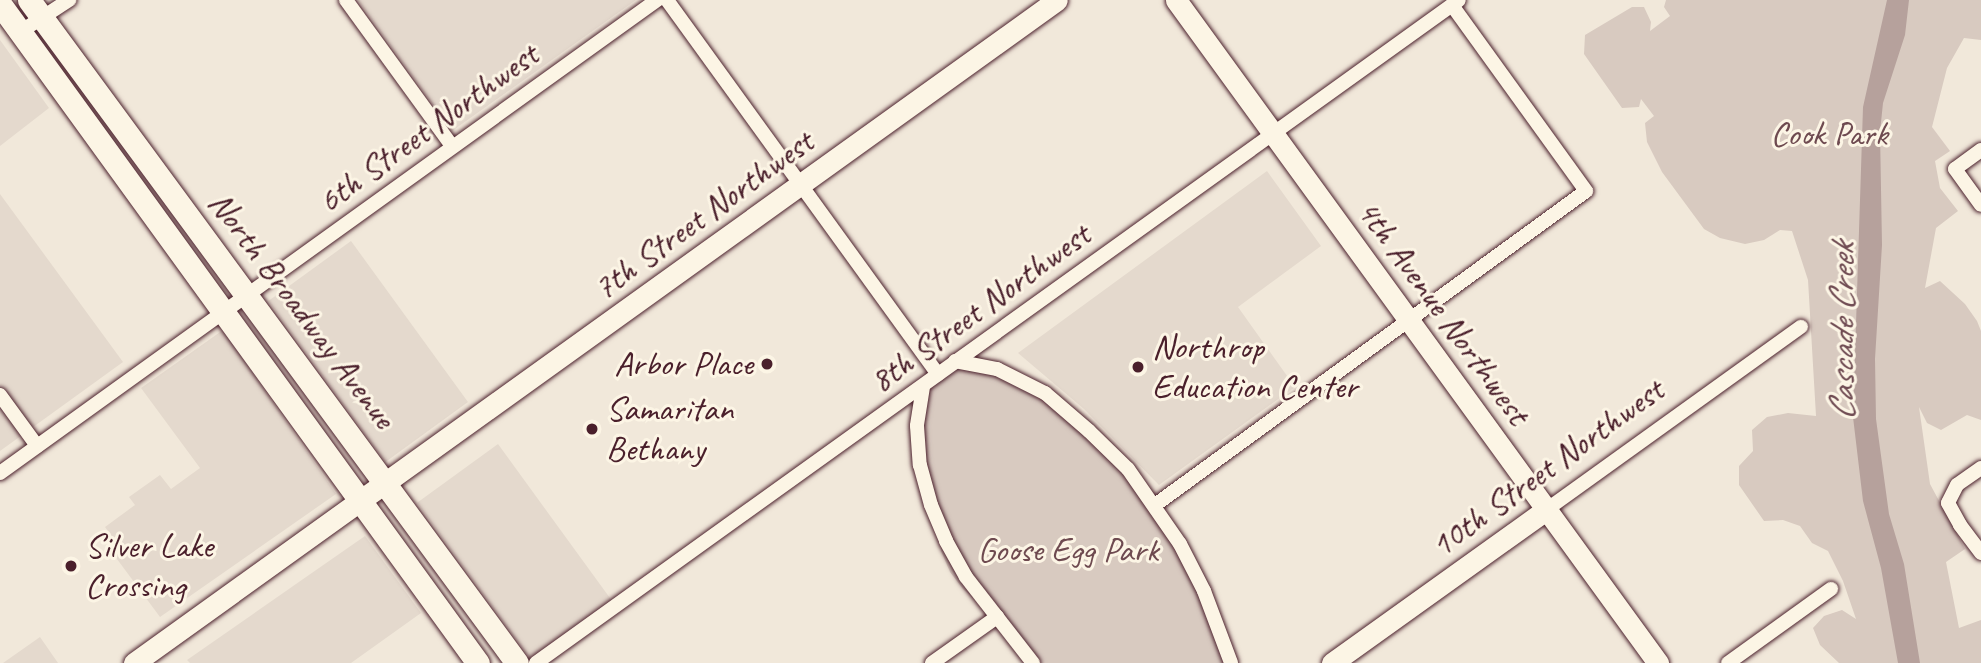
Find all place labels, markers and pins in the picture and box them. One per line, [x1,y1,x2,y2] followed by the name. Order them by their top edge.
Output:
[1152,326,1357,408] place label: Northrop Education Center
[613,343,753,385] place label: Arbor Place
[759,356,775,372] marker: Arbor Place
[1130,359,1146,375] marker: Northrop Education Center
[606,388,733,470] place label: Samaritan Bethany
[584,421,600,437] marker: Samaritan Bethany
[85,525,214,607] place label: Silver Lake Crossing
[63,558,79,574] marker: Silver Lake Crossing

